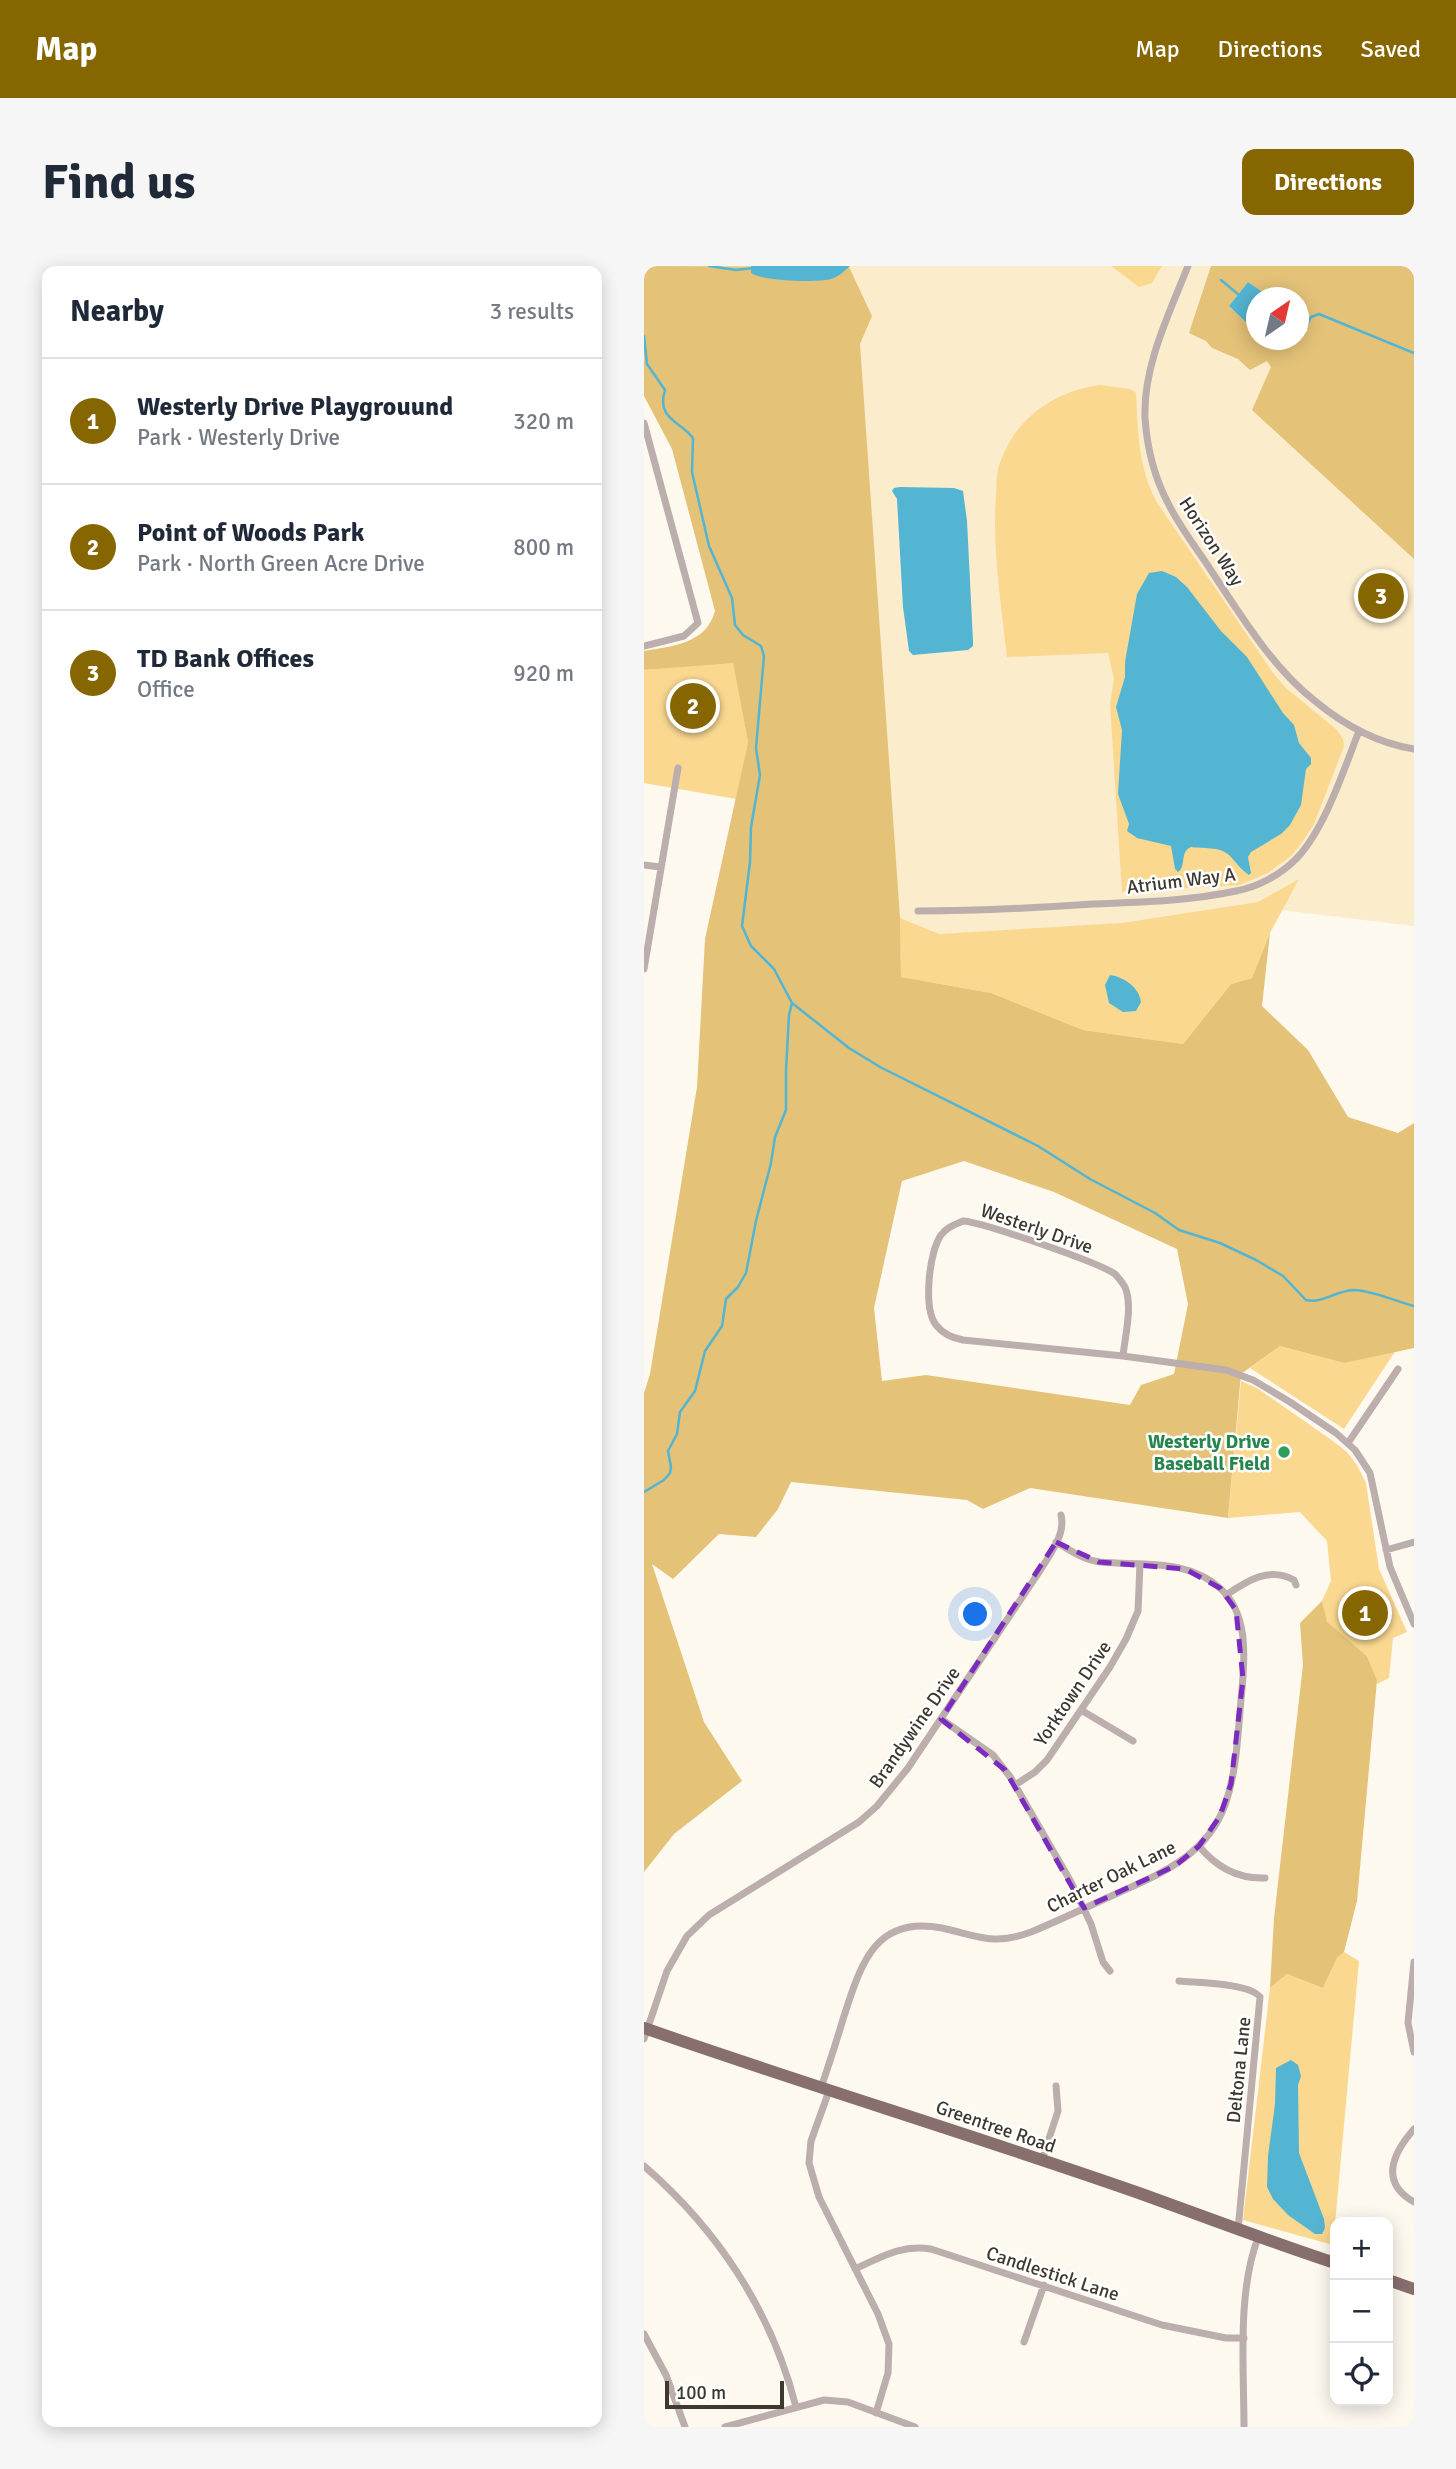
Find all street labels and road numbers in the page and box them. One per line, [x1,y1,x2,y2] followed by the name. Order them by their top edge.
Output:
[1173,492,1249,591] street label: Horizon Way
[1125,862,1237,900] street label: Atrium Way A
[977,1199,1096,1259] street label: Westerly Drive
[1029,1636,1117,1751] street label: Yorktown Drive
[864,1662,966,1793] street label: Brandywine Drive
[1043,1835,1180,1919] street label: Charter Oak Lane
[1221,2016,1257,2124] street label: Deltona Lane
[932,2095,1059,2159] street label: Greentree Road
[983,2241,1122,2307] street label: Candlestick Lane

